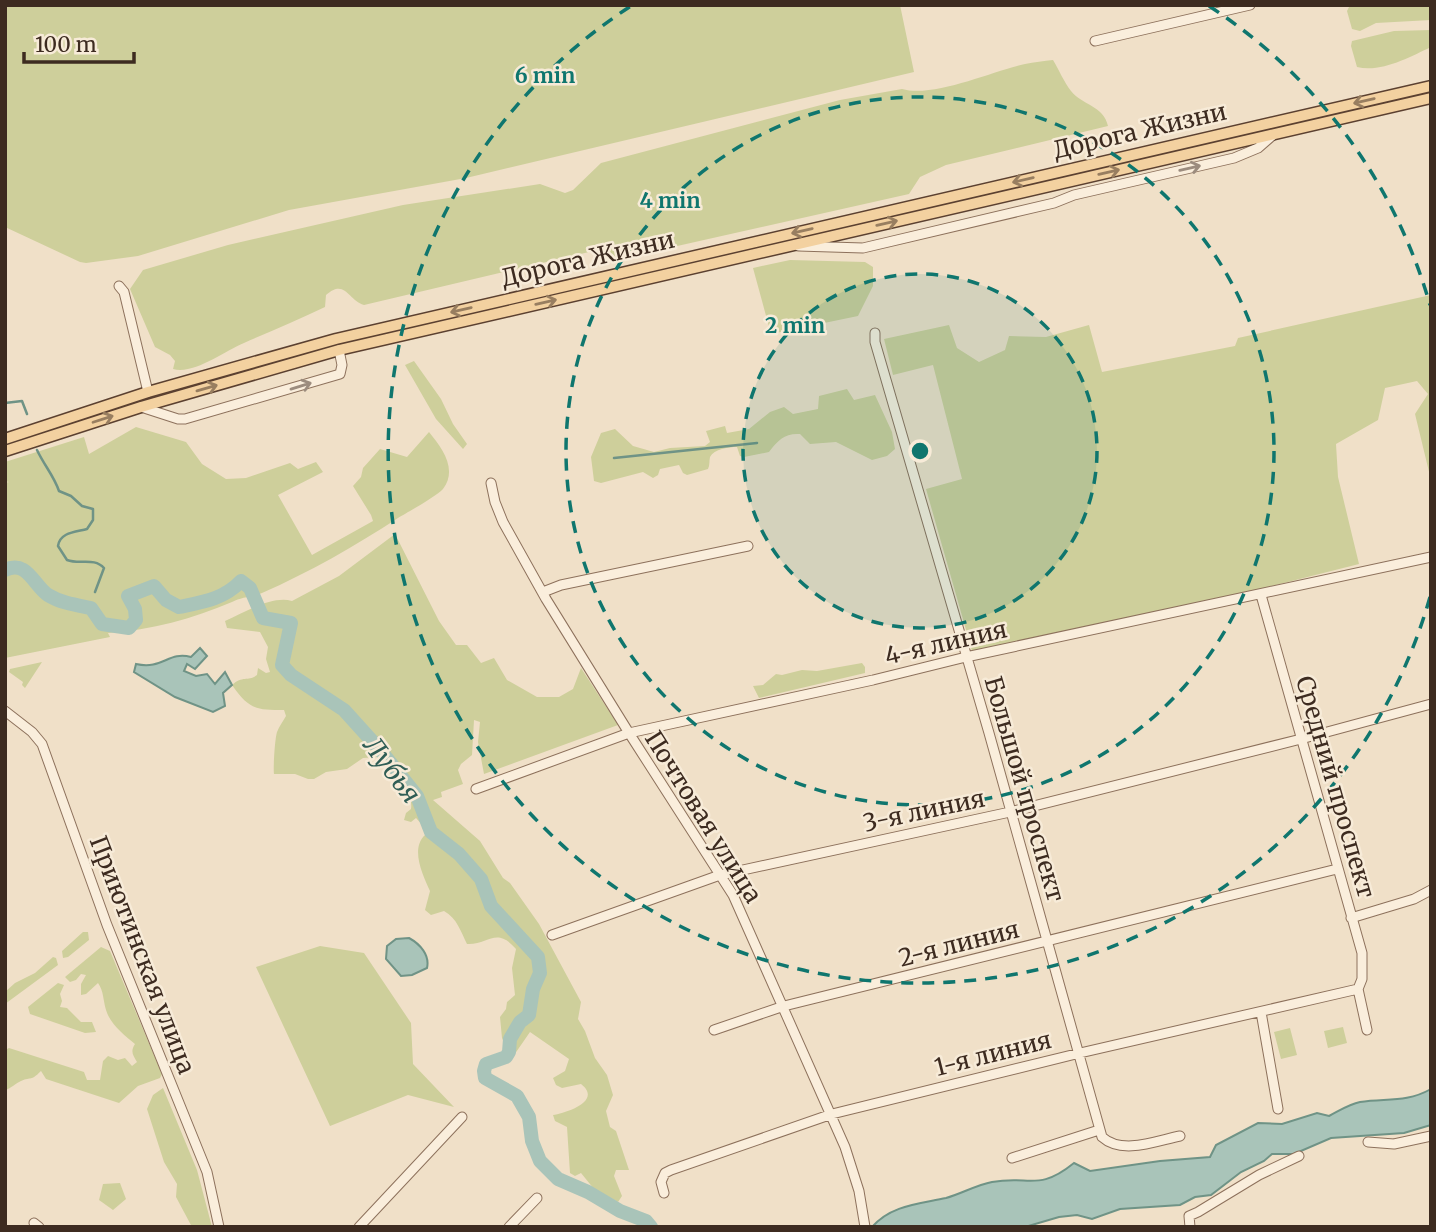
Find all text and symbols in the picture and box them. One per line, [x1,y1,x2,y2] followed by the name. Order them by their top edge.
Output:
[24,21,135,65] scale bar
[35,31,97,58] text: 100 m
[515,62,575,89] text: 6 min
[1353,95,1376,108] one-way arrow
[1050,96,1230,166] street label: Дорога Жизни
[1178,161,1201,174] one-way arrow
[1097,164,1120,178] one-way arrow
[1012,174,1035,187] one-way arrow
[640,187,700,214] text: 4 min
[875,216,898,229] one-way arrow
[498,224,678,294] street label: Дорога Жизни
[791,225,814,238] one-way arrow
[534,295,557,308] one-way arrow
[450,304,473,317] one-way arrow
[765,312,825,339] text: 2 min
[289,379,311,392] one-way arrow
[195,381,218,394] one-way arrow
[92,412,114,425] one-way arrow
[908,439,932,463] centre of rings
[882,613,1010,672] street label: 4-я линия
[1289,672,1382,901] street label: Средний проспект
[977,673,1071,905] street label: Большой проспект
[638,725,769,909] street label: Почтовая улица
[356,729,428,809] water label: Лубья
[860,782,988,839] street label: 3-я линия
[83,831,202,1078] street label: Приютинская улица
[895,914,1022,973] street label: 2-я линия
[931,1024,1055,1083] street label: 1-я линия

